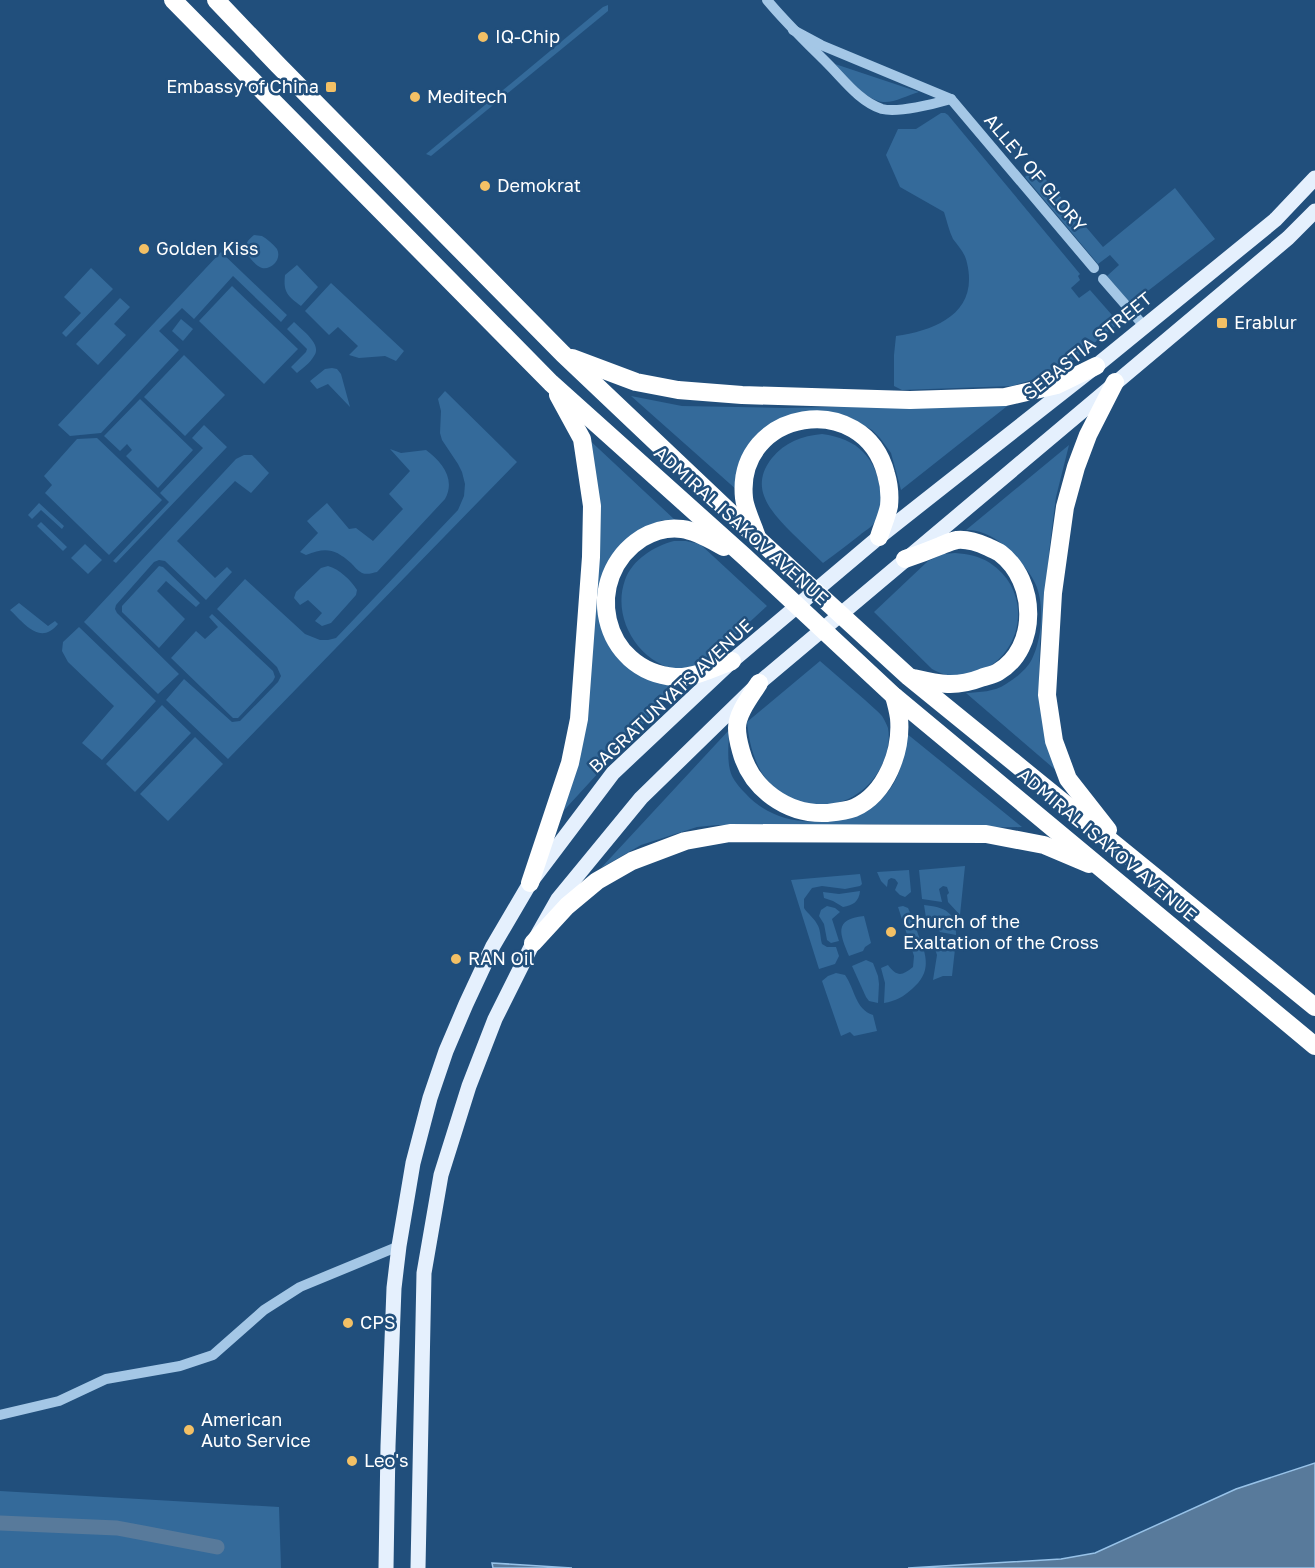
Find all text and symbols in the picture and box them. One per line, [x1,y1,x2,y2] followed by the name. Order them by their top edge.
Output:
[495,25,560,47] place label: IQ-Chip
[476,30,490,44] marker: IQ-Chip
[166,75,319,97] place label: Embassy of China
[324,80,338,94] marker: Embassy of China
[427,85,507,107] place label: Meditech
[408,90,422,104] marker: Meditech
[980,109,1092,236] street label: ALLEY OF GLORY
[497,174,581,196] place label: Demokrat
[478,179,492,193] marker: Demokrat
[156,237,258,259] place label: Golden Kiss
[137,242,151,256] marker: Golden Kiss
[1019,287,1156,404] street label: SEBASTIA STREET
[1234,311,1297,333] place label: Erablur
[1215,316,1229,330] marker: Erablur
[650,441,833,609] street label: ADMIRAL ISAKOV AVENUE
[584,614,757,777] street label: BAGRATUNYATS AVENUE
[1014,763,1202,926] street label: ADMIRAL ISAKOV AVENUE
[903,910,1099,953] place label: Church of the Exaltation of the Cross
[884,925,898,939] marker: Church of the Exaltation of the Cross
[468,947,535,969] place label: RAN Oil
[449,952,463,966] marker: RAN Oil
[360,1311,396,1333] place label: CPS
[341,1316,355,1330] marker: CPS
[201,1408,311,1451] place label: American Auto Service
[182,1423,196,1437] marker: American Auto Service
[364,1449,409,1471] place label: Leo's
[345,1454,359,1468] marker: Leo's

